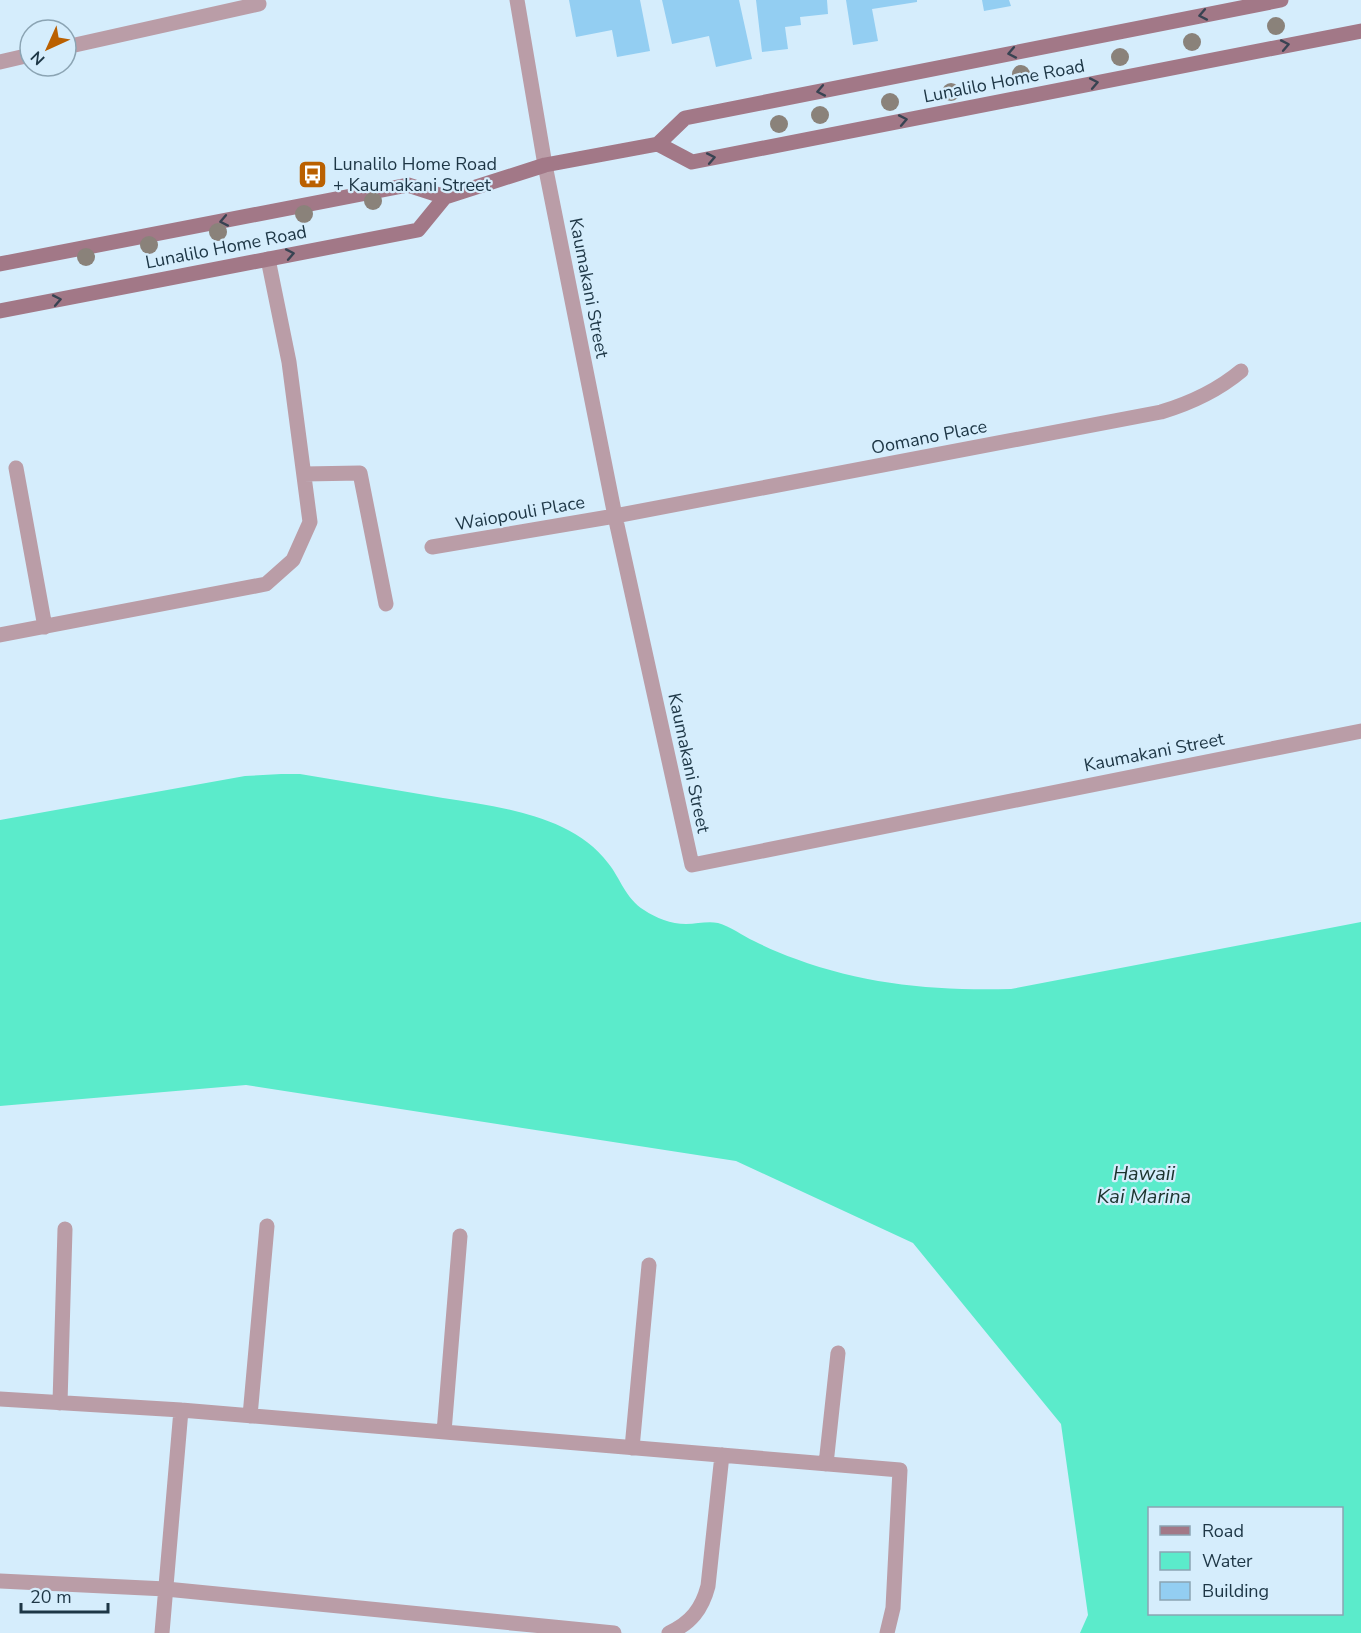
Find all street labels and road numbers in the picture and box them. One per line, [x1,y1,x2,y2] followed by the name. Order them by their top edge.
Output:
[921,54,1087,108] street label: Lunalilo Home Road
[564,216,615,361] street label: Kaumakani Street
[143,220,309,274] street label: Lunalilo Home Road
[869,414,989,460] street label: Oomano Place
[453,490,587,536] street label: Waiopouli Place
[662,691,716,836] street label: Kaumakani Street
[1082,726,1227,777] street label: Kaumakani Street

